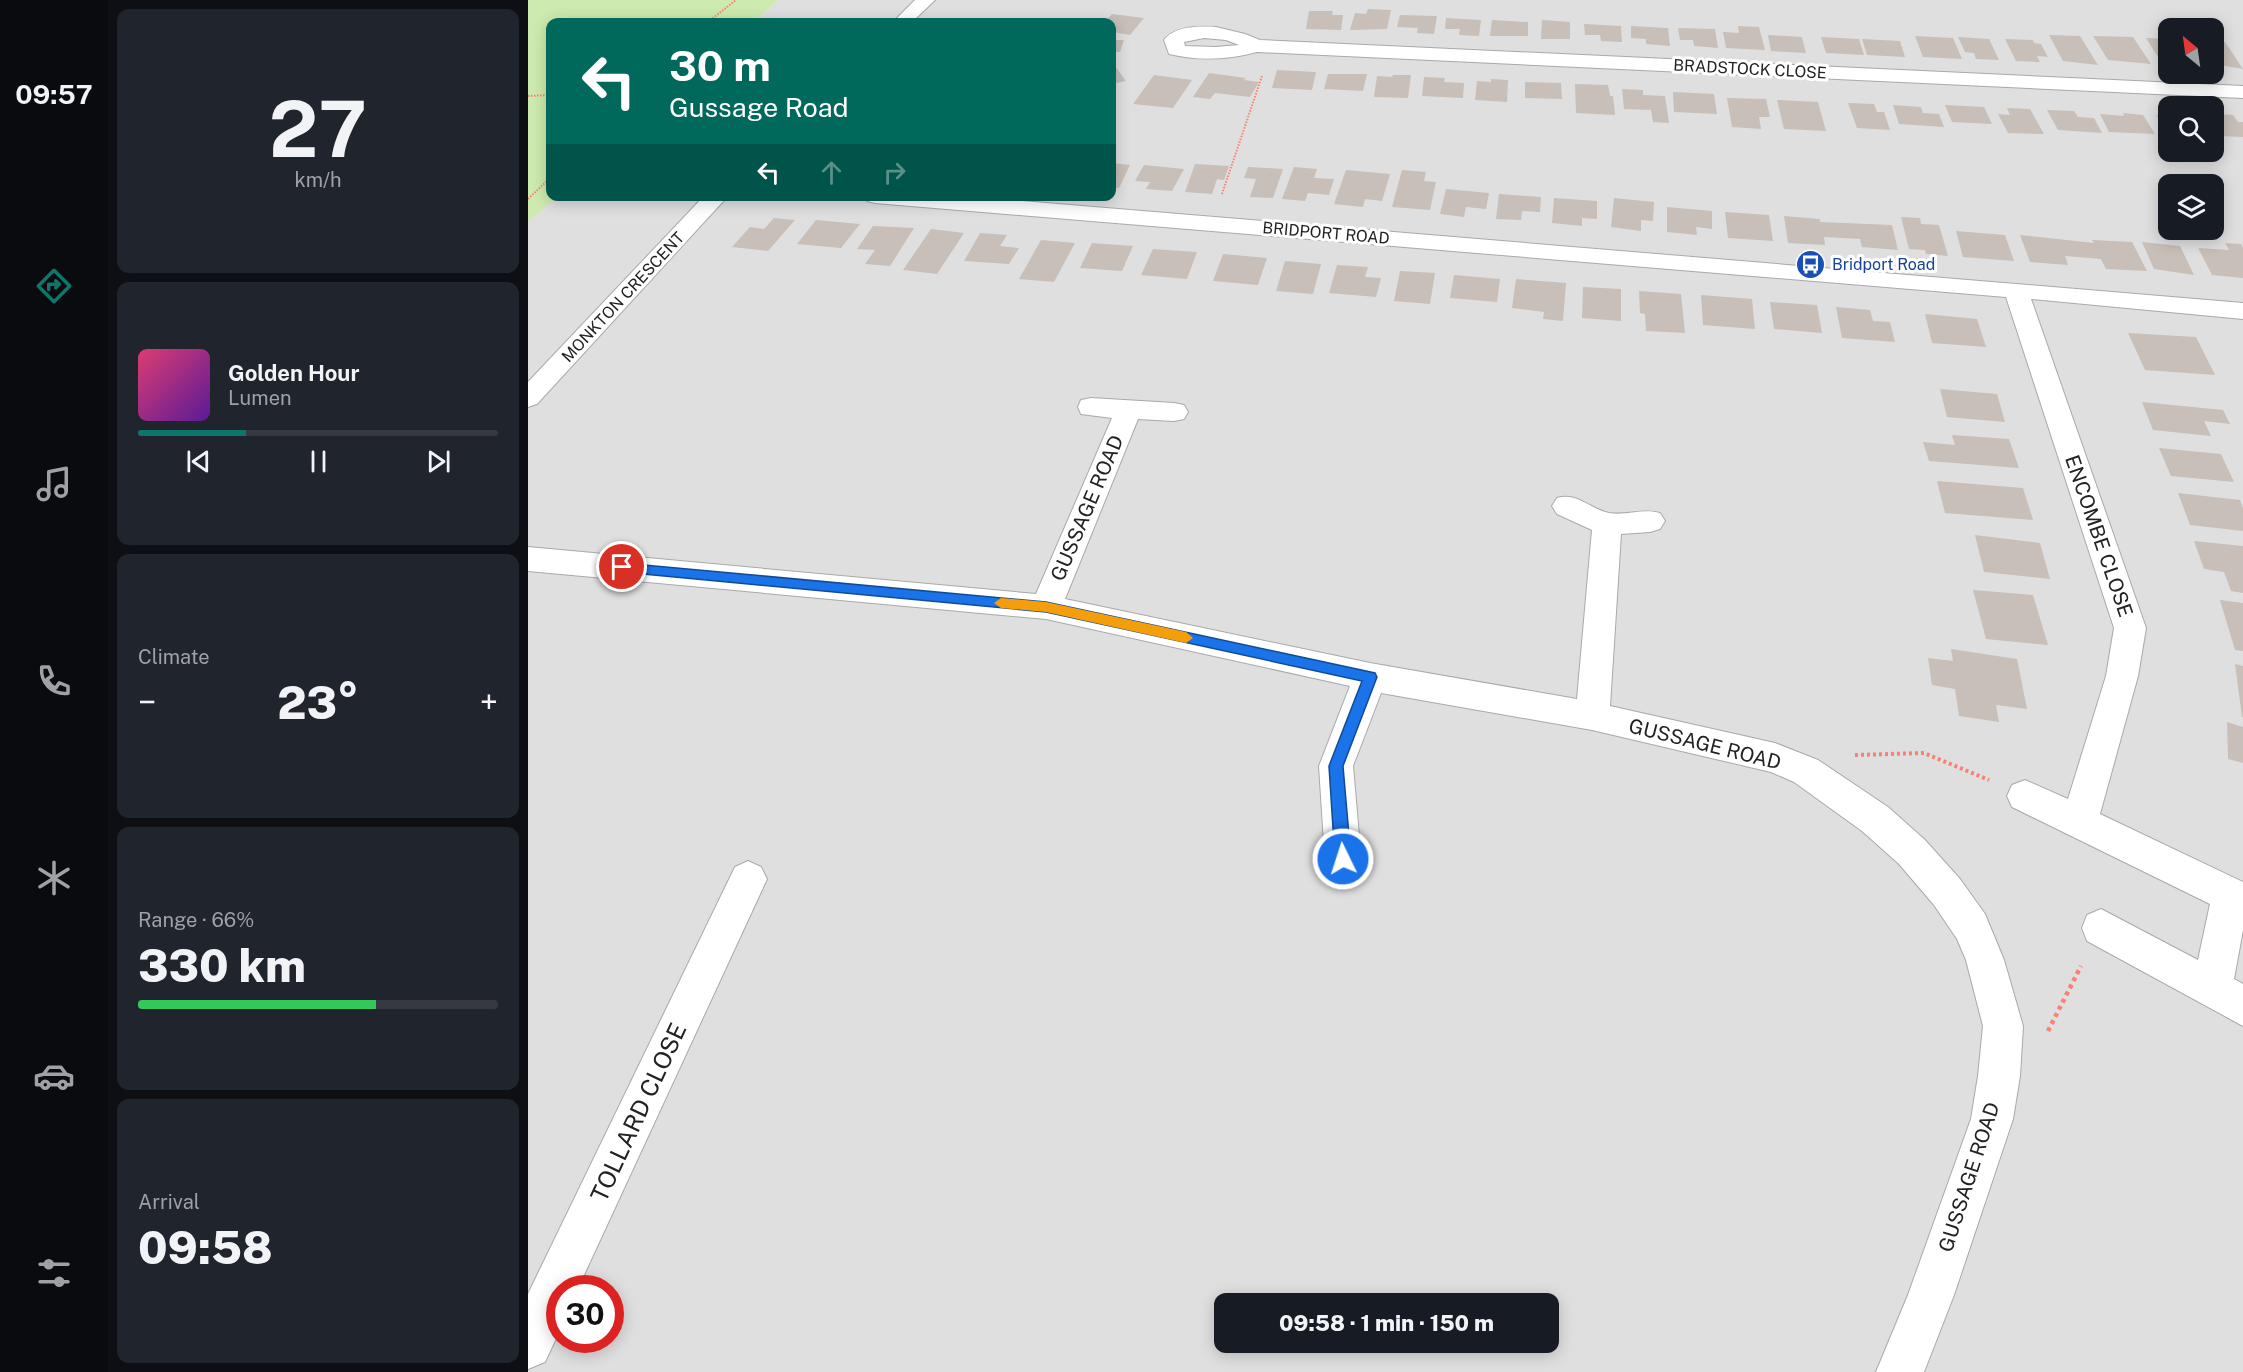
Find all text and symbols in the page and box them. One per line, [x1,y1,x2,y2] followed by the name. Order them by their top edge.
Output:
[2158,18,2224,84] north arrow
[2158,18,2224,240] map controls
[669,41,771,90] text: 30 m
[570,42,648,120] icon: left
[1673,55,1827,83] street label: BRADSTOCK CLOSE
[15,78,93,110] text: 09:57
[269,83,367,175] text: 27
[669,91,849,123] text: Gussage Road
[2158,96,2224,162] button: search
[752,156,785,189] icon: left
[815,156,848,189] icon: ahead
[878,156,911,189] icon: right
[294,168,342,192] text: km/h
[2158,174,2224,240] button: layers
[1262,218,1390,248] street label: BRIDPORT ROAD
[558,228,689,366] street label: MONKTON CRESCENT
[1795,248,1827,280] bus stop icon: Bridport Road
[1832,255,1935,274] place label: Bridport Road
[33,265,75,307] icon: directions
[228,360,359,386] text: Golden Hour
[228,386,292,410] text: Lumen
[1045,431,1129,585] street label: GUSSAGE ROAD
[182,445,215,478] icon: previous
[302,445,335,478] icon: pause
[422,445,455,478] icon: next
[2060,452,2138,620] street label: ENCOMBE CLOSE
[33,463,75,505] icon: music
[596,541,647,592] pin
[605,550,638,583] icon: arrive
[138,645,210,669] text: Climate
[33,660,75,702] icon: phone
[277,676,359,729] text: 23°
[138,683,156,721] text: −
[480,683,498,721] text: +
[1626,713,1784,775] street label: GUSSAGE ROAD
[1311,827,1375,891] position arrow
[33,857,75,899] icon: climate
[138,908,254,932] text: Range · 66%
[138,939,306,992] text: 330 km
[584,1018,692,1206] street label: TOLLARD CLOSE
[33,1055,75,1097] icon: car
[1933,1099,2005,1255] street label: GUSSAGE ROAD
[138,1190,200,1214] text: Arrival
[138,1221,273,1274] text: 09:58
[33,1252,75,1294] icon: filters
[546,1275,624,1353] speed limit sign: 30
[1279,1310,1494,1336] text: 09:58 · 1 min · 150 m

